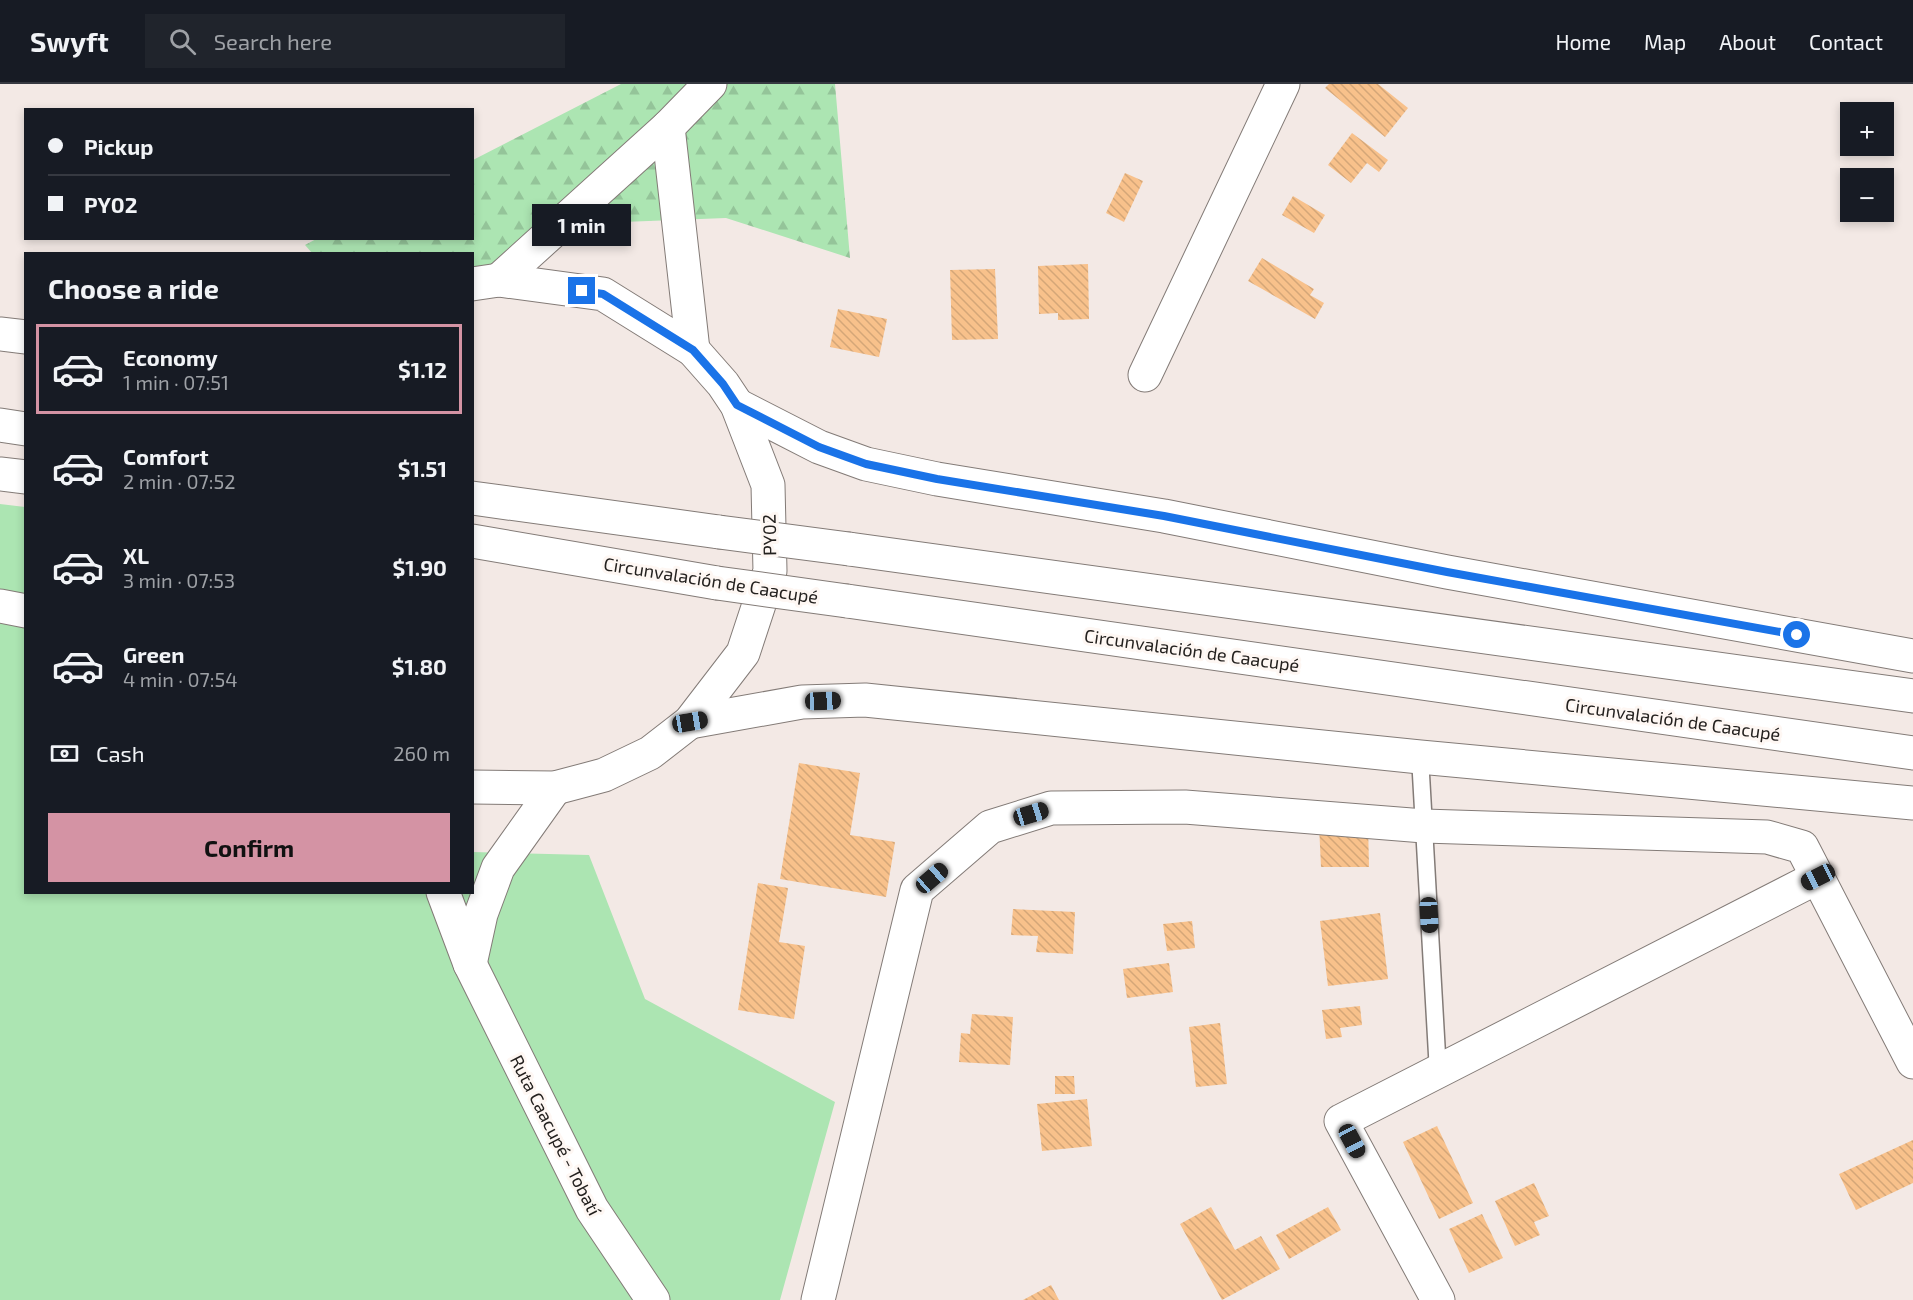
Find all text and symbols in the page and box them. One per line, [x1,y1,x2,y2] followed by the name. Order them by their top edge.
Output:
[145,14,565,68] search box
[30,24,109,58] text: Swyft
[166,25,199,58] icon: search
[214,28,332,54] text: Search here
[1555,29,1611,54] text: Home
[1644,29,1686,54] text: Map
[1719,29,1776,54] text: About
[1809,29,1883,54] text: Contact
[1840,102,1894,222] map controls
[1840,102,1894,156] button: +
[84,133,153,159] text: Pickup
[1840,168,1894,222] button: −
[84,191,137,217] text: PY02
[532,204,632,246] callout: 1 min
[557,213,606,237] text: 1 min
[48,272,219,304] text: Choose a ride
[568,277,595,304] route end
[51,342,105,396] icon: car
[123,344,218,370] text: Economy
[398,356,447,382] text: $1.12
[123,370,229,394] text: 1 min · 07:51
[51,441,105,495] icon: car
[123,443,208,469] text: Comfort
[398,455,447,481] text: $1.51
[123,469,235,493] text: 2 min · 07:52
[758,514,780,556] street label: PY02
[51,540,105,594] icon: car
[123,542,149,568] text: XL
[602,552,820,608] street label: Circunvalación de Caacupé
[393,554,447,580] text: $1.90
[123,568,235,592] text: 3 min · 07:53
[1783,621,1810,648] route start
[1083,624,1301,676] street label: Circunvalación de Caacupé
[51,639,105,693] icon: car
[123,641,185,667] text: Green
[392,653,447,679] text: $1.80
[123,667,238,691] text: 4 min · 07:54
[805,691,841,711] car
[1564,693,1782,745] street label: Circunvalación de Caacupé
[671,710,709,734] car
[48,737,81,770] icon: cash
[96,740,145,766] text: Cash
[393,741,450,765] text: 260 m
[1011,800,1051,828] car
[48,813,450,882] button: Confirm
[913,859,951,897] car
[1798,861,1838,893] car
[1419,897,1439,933] car
[506,1051,606,1219] street label: Ruta Caacupé - Tobatí
[1336,1121,1368,1161] car

